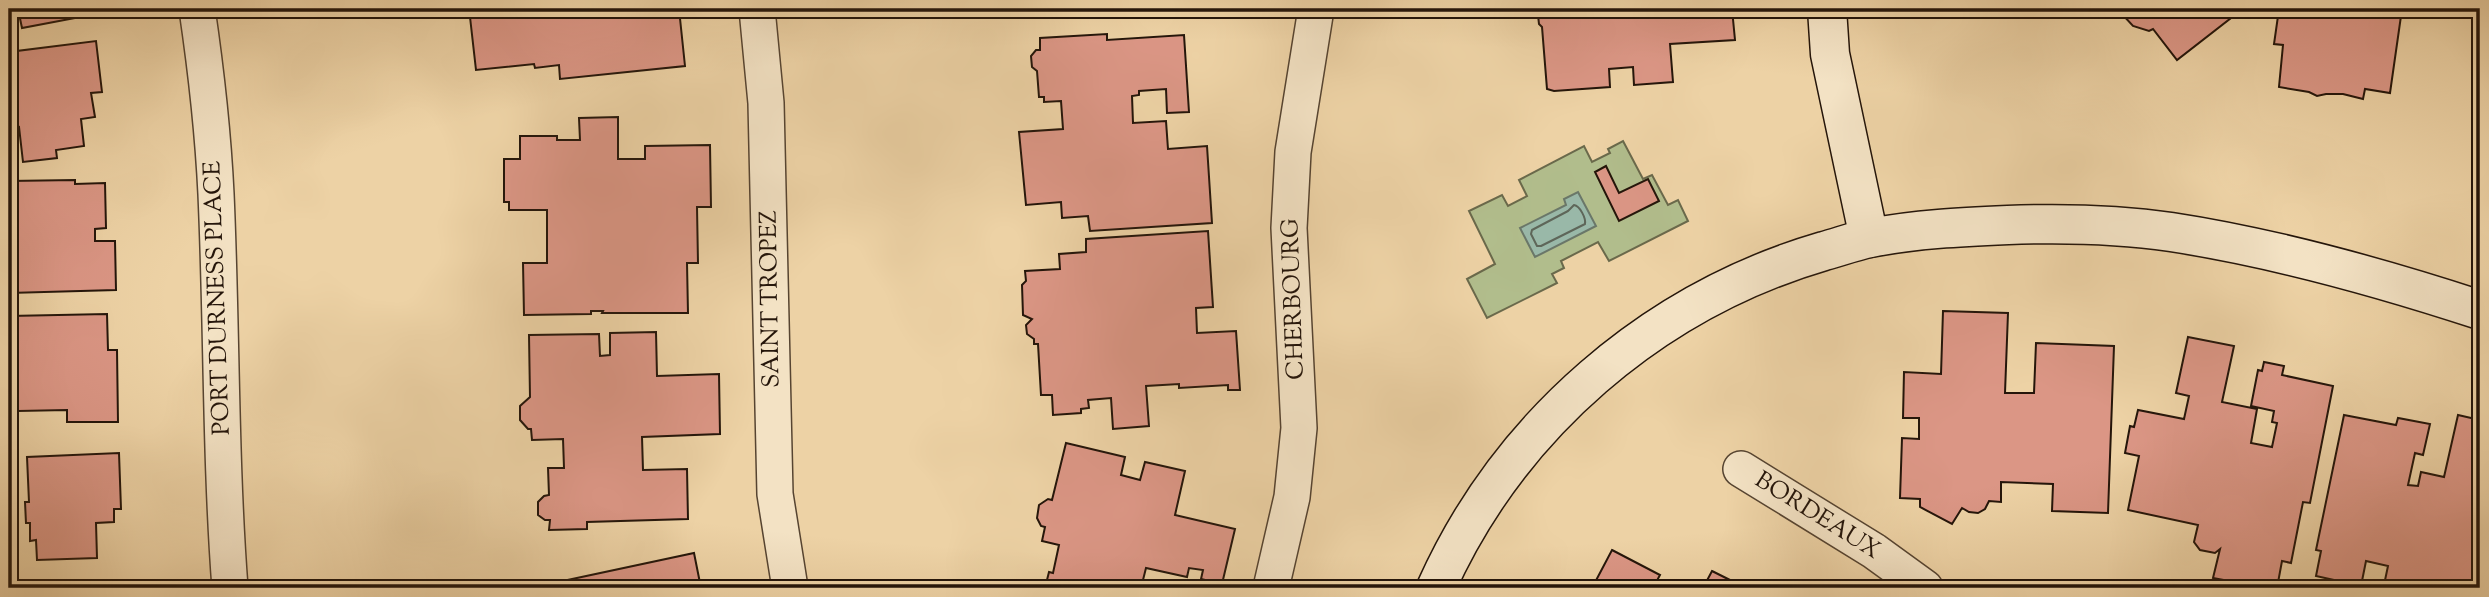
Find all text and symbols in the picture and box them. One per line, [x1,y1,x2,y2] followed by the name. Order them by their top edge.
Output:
[196,160,240,436] street label: PORT DURNESS PLACE
[752,209,790,388] street label: SAINT TROPEZ
[1274,218,1314,380] street label: CHERBOURG
[1748,464,1886,568] street label: BORDEAUX

